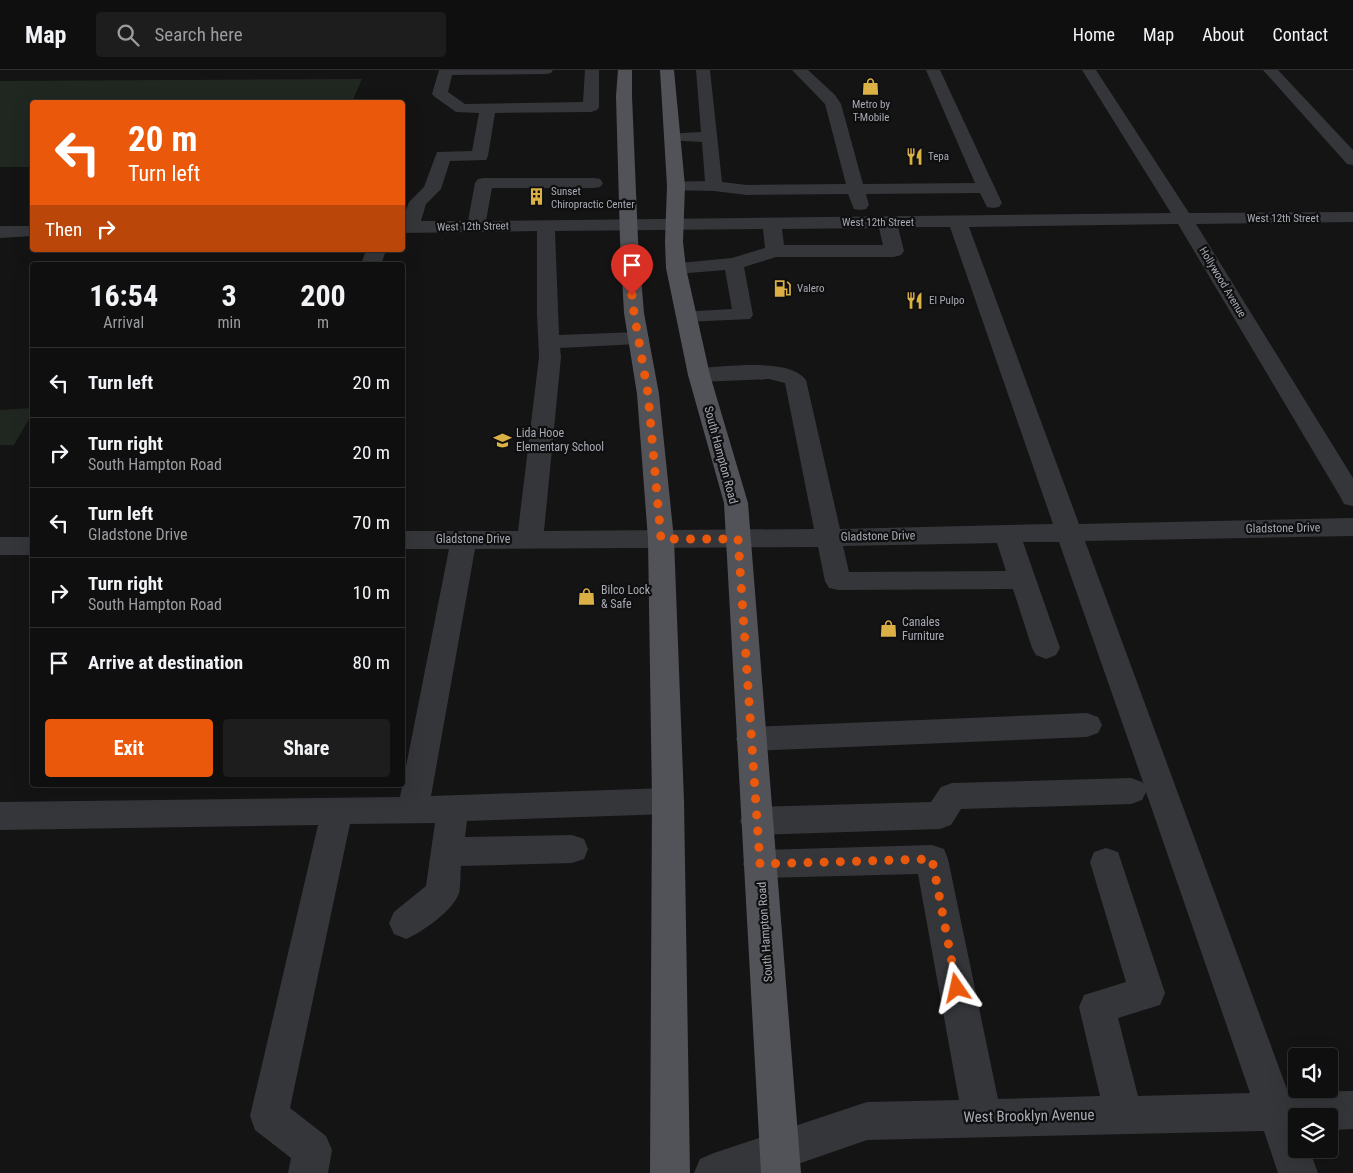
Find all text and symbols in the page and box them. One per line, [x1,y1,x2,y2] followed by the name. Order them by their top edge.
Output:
[96,12,446,57] search box
[25,21,66,49] text: Map
[114,21,142,49] icon: search
[154,23,243,46] text: Search here
[1073,24,1115,45] text: Home
[1143,24,1174,45] text: Map
[1202,24,1244,45] text: About
[1272,24,1328,45] text: Contact
[861,76,881,96] shop icon: Metro by T-Mobile
[852,98,890,124] place label: Metro by T-Mobile
[128,119,197,160] text: 20 m
[45,120,110,185] icon: left
[904,146,924,166] restaurant icon: Tepa
[928,150,949,163] place label: Tepa
[128,161,200,186] text: Turn left
[551,185,635,211] place label: Sunset Chiropractic Center
[527,187,547,207] building icon: Sunset Chiropractic Center
[1247,212,1319,225] street label: West 12th Street
[92,215,120,243] icon: right
[842,216,914,229] street label: West 12th Street
[45,218,82,241] text: Then
[437,219,509,234] street label: West 12th Street
[611,244,653,295] pin
[1196,245,1249,320] street label: Hollywood Avenue
[618,251,646,279] icon: arrive
[89,278,158,313] text: 16:54
[222,278,237,313] text: 3
[300,278,346,313] text: 200
[773,278,793,298] fuel station icon: Valero
[797,282,825,295] place label: Valero
[905,290,925,310] restaurant icon: El Pulpo
[929,294,965,307] place label: El Pulpo
[103,313,144,332] text: Arrival
[217,313,241,332] text: min
[317,313,329,332] text: m
[45,369,73,397] icon: left
[88,371,153,394] text: Turn left
[353,371,390,394] text: 20 m
[701,405,741,505] street label: South Hampton Road
[516,426,604,454] place label: Lida Hooe Elementary School
[492,430,512,450] school or university icon: Lida Hooe Elementary School
[88,432,163,455] text: Turn right
[45,439,73,467] icon: right
[353,441,390,464] text: 20 m
[88,455,222,474] text: South Hampton Road
[88,502,153,525] text: Turn left
[45,509,73,537] icon: left
[353,511,390,534] text: 70 m
[1246,520,1321,536] street label: Gladstone Drive
[88,525,187,544] text: Gladstone Drive
[841,528,916,544] street label: Gladstone Drive
[436,532,511,546] street label: Gladstone Drive
[88,572,163,595] text: Turn right
[45,579,73,607] icon: right
[353,581,390,604] text: 10 m
[601,583,651,611] place label: Bilco Lock & Safe
[577,587,597,607] shop icon: Bilco Lock & Safe
[88,595,222,614] text: South Hampton Road
[902,615,945,643] place label: Canales Furniture
[878,619,898,639] shop icon: Canales Furniture
[45,649,73,677] icon: arrive
[88,651,243,674] text: Arrive at destination
[353,651,390,674] text: 80 m
[45,719,213,777] button: Exit
[223,719,390,777] button: Share
[755,881,775,983] street label: South Hampton Road
[930,961,982,1013] position arrow
[1288,1048,1338,1158] map controls
[1288,1048,1338,1098] button: sound
[963,1106,1095,1126] street label: West Brooklyn Avenue
[1288,1108,1338,1158] button: layers

